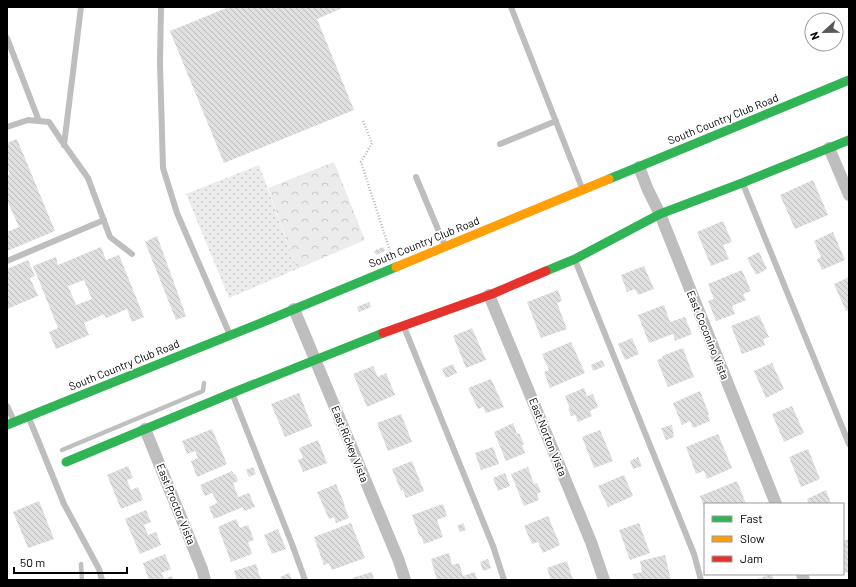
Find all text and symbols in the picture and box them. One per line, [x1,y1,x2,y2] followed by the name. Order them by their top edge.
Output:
[804,12,844,52] north arrow
[807,30,822,42] text: N
[666,90,780,147] street label: South Country Club Road
[367,213,481,270] street label: South Country Club Road
[685,288,732,381] street label: East Coconino Vista
[67,336,181,393] street label: South Country Club Road
[527,396,570,478] street label: East Norton Vista
[329,404,372,484] street label: East Rickey Vista
[154,461,199,546] street label: East Proctor Vista
[704,503,844,575] legend
[740,511,763,525] text: Fast
[740,531,765,545] text: Slow
[14,549,127,575] scale bar
[740,551,763,565] text: Jam
[20,555,45,569] text: 50 m

